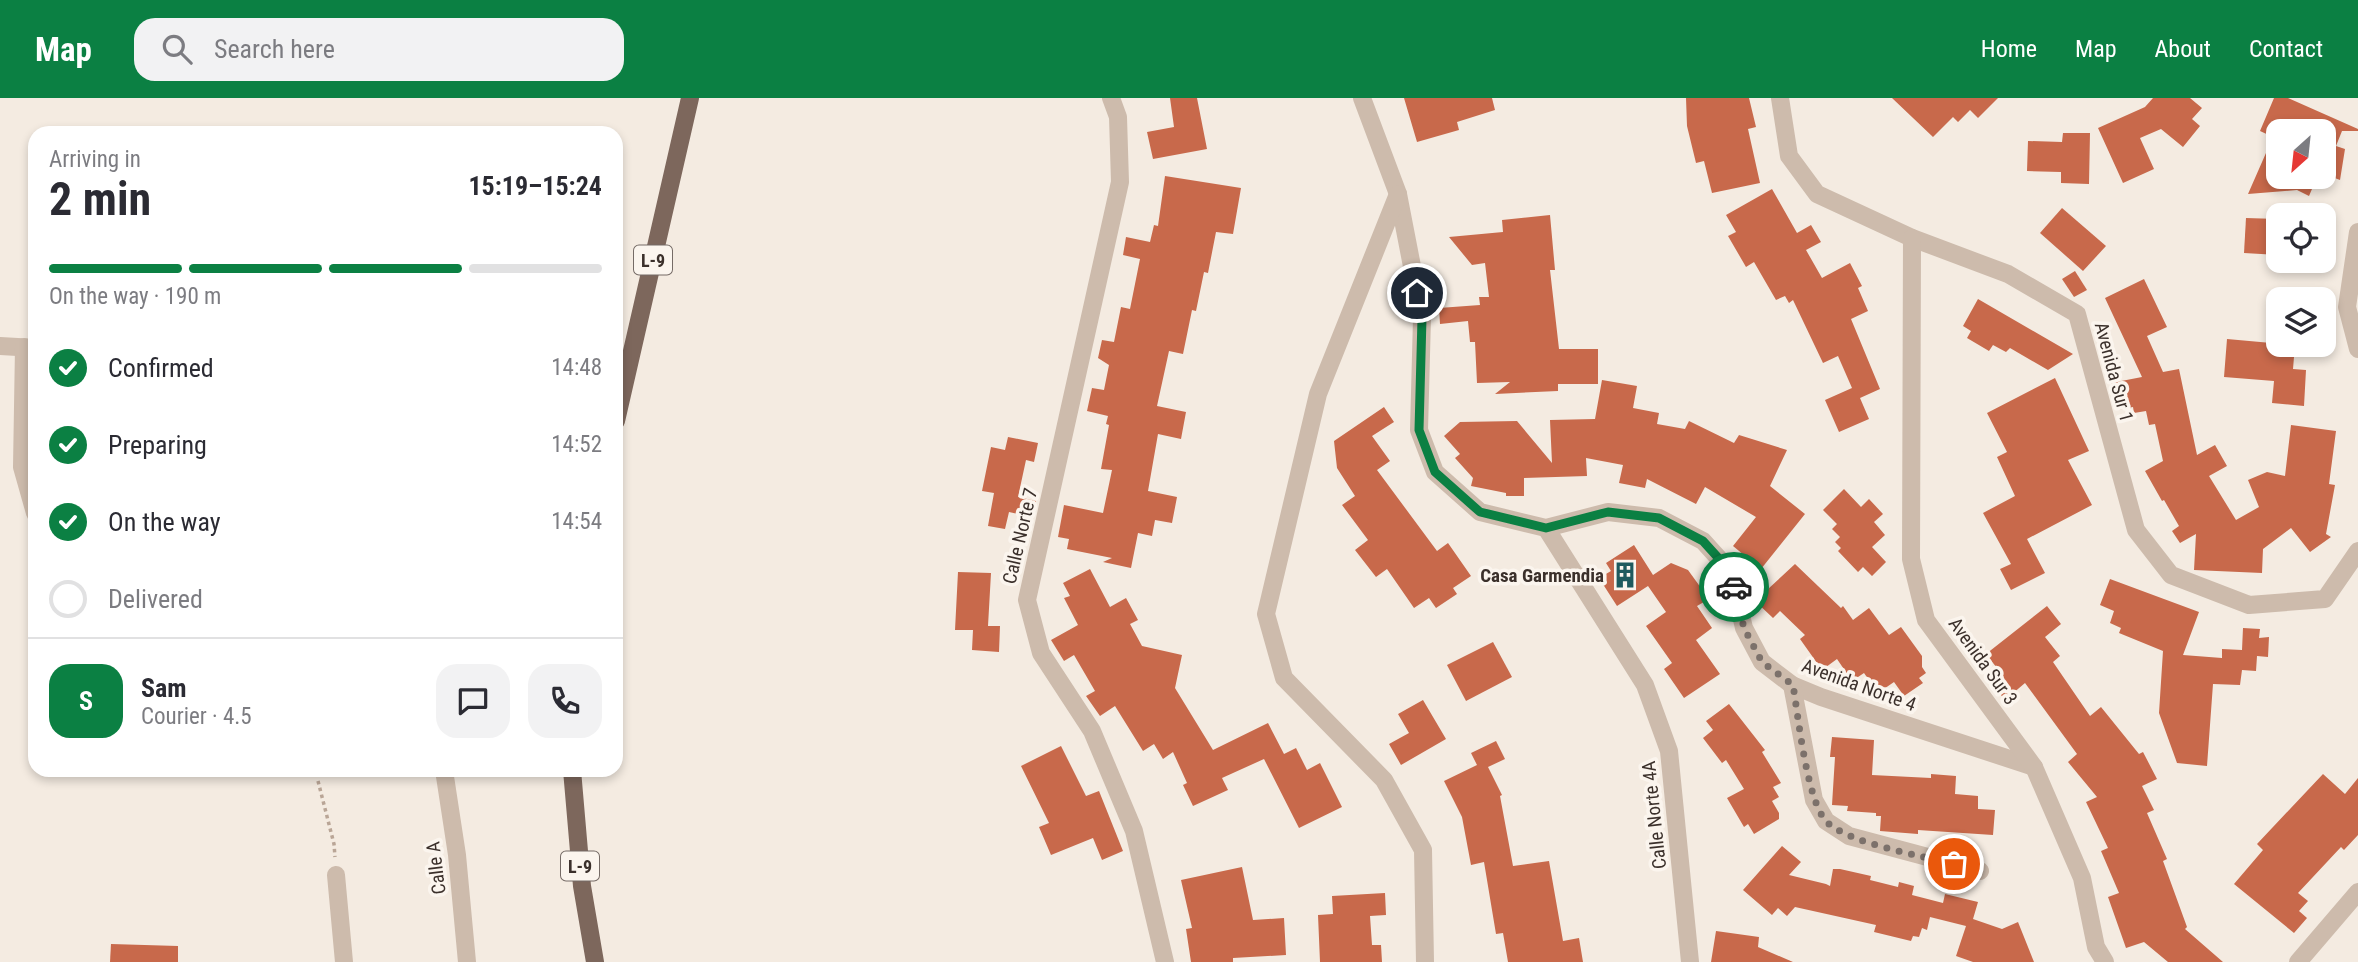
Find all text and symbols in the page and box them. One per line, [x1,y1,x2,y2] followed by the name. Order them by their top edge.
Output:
[134,18,624,81] search box
[35,30,92,69] text: Map
[158,30,196,68] icon: search
[214,34,335,64] text: Search here
[1981,35,2037,63] text: Home
[2075,35,2117,63] text: Map
[2155,35,2211,63] text: About
[2249,35,2323,63] text: Contact
[2266,119,2336,189] north arrow
[2266,119,2336,357] map controls
[49,146,141,173] text: Arriving in
[468,171,602,201] text: 15:19–15:24
[49,172,151,226] text: 2 min
[2266,203,2336,273] button: locate
[634,246,672,274] road number: L-9
[1387,263,1447,323] pin
[1398,274,1436,312] icon: home
[49,283,221,310] text: On the way · 190 m
[2266,287,2336,357] button: layers
[2090,320,2138,424] street label: Avenida Sur 1
[49,349,87,387] icon: check
[108,353,214,383] text: Confirmed
[551,354,602,381] text: 14:48
[49,426,87,464] icon: check
[108,430,207,460] text: Preparing
[551,431,602,458] text: 14:52
[998,486,1042,586] street label: Calle Norte 7
[49,503,87,541] icon: check
[108,507,221,537] text: On the way
[551,508,602,535] text: 14:54
[1699,552,1769,622] courier
[1610,560,1640,590] building icon: Casa Garmendia
[1480,564,1604,587] place label: Casa Garmendia
[1715,568,1753,606] icon: car
[108,584,203,614] text: Delivered
[1944,613,2022,709] street label: Avenida Sur 3
[1799,654,1919,716] street label: Avenida Norte 4
[436,664,510,738] button: chat
[528,664,602,738] button: phone
[141,673,187,703] text: Sam
[79,686,93,716] text: S
[141,703,252,730] text: Courier · 4.5
[1637,760,1671,870] street label: Calle Norte 4A
[1924,834,1984,894] pin
[421,840,451,896] street label: Calle A
[1935,845,1973,883] icon: bag
[561,852,599,880] road number: L-9

